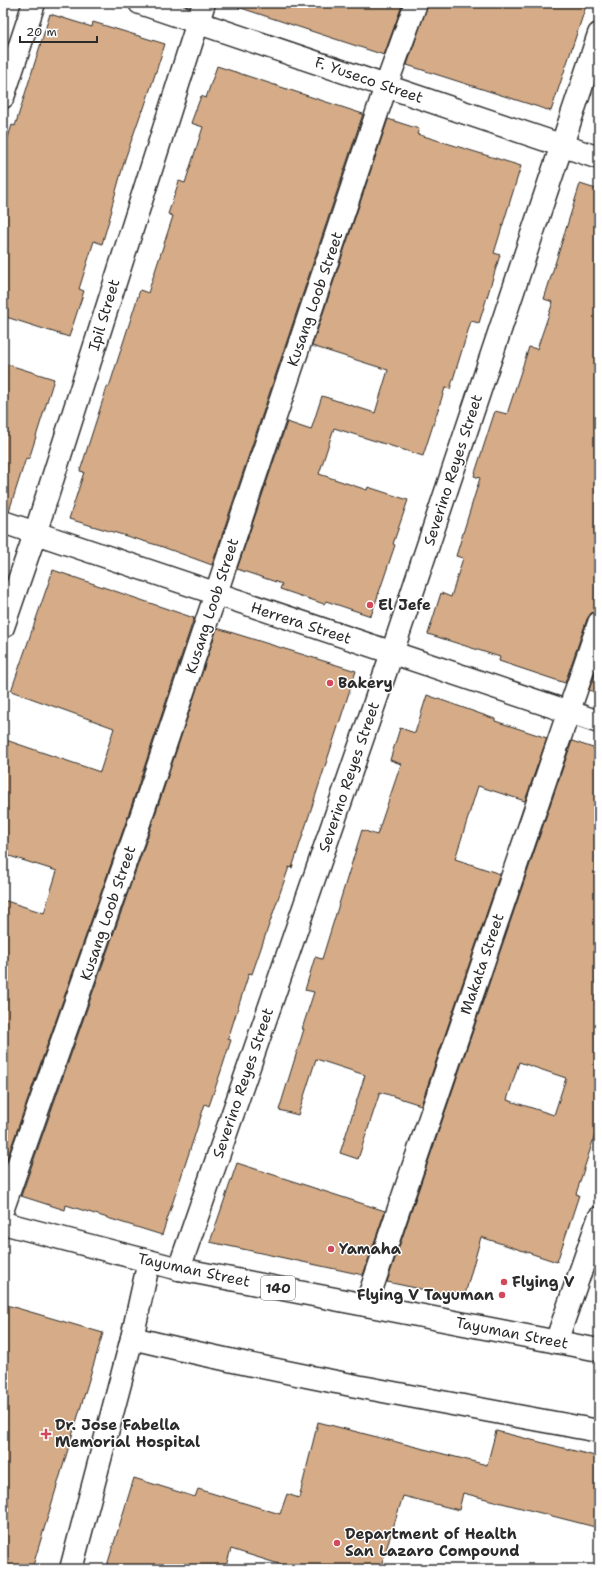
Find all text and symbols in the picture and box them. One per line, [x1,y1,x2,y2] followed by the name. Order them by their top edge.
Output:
[20,18,97,44] scale bar
[26,24,57,40] text: 20 m
[312,52,426,108] street label: F. Yuseco Street
[283,229,347,369] street label: Kusang Loob Street
[84,277,124,353] street label: Ipil Street
[419,392,487,548] street label: Severino Reyes Street
[181,536,243,676] street label: Kusang Loob Street
[378,595,431,615] place label: El Jefe
[248,597,354,649] street label: Herrera Street
[365,600,375,610] marker: El Jefe
[338,673,393,693] place label: Bakery
[325,678,335,688] marker: Bakery
[314,699,384,855] street label: Severino Reyes Street
[76,843,140,983] street label: Kusang Loob Street
[455,911,509,1017] street label: Makata Street
[208,1005,278,1161] street label: Severino Reyes Street
[339,1239,402,1259] place label: Yamaha
[326,1244,336,1254] marker: Yamaha
[136,1248,252,1292] street label: Tayuman Street
[512,1272,575,1292] place label: Flying V
[261,1276,295,1300] road number: 140
[499,1277,509,1287] marker: Flying V
[357,1285,494,1305] place label: Flying V Tayuman
[497,1290,507,1300] marker: Flying V Tayuman
[454,1312,570,1354] street label: Tayuman Street
[55,1415,200,1452] place label: Dr. Jose Fabella Memorial Hospital
[40,1428,52,1440] marker: Dr. Jose Fabella Memorial Hospital
[345,1524,520,1561] place label: Department of Health San Lazaro Compound
[332,1538,342,1548] marker: Department of Health San Lazaro Compound

